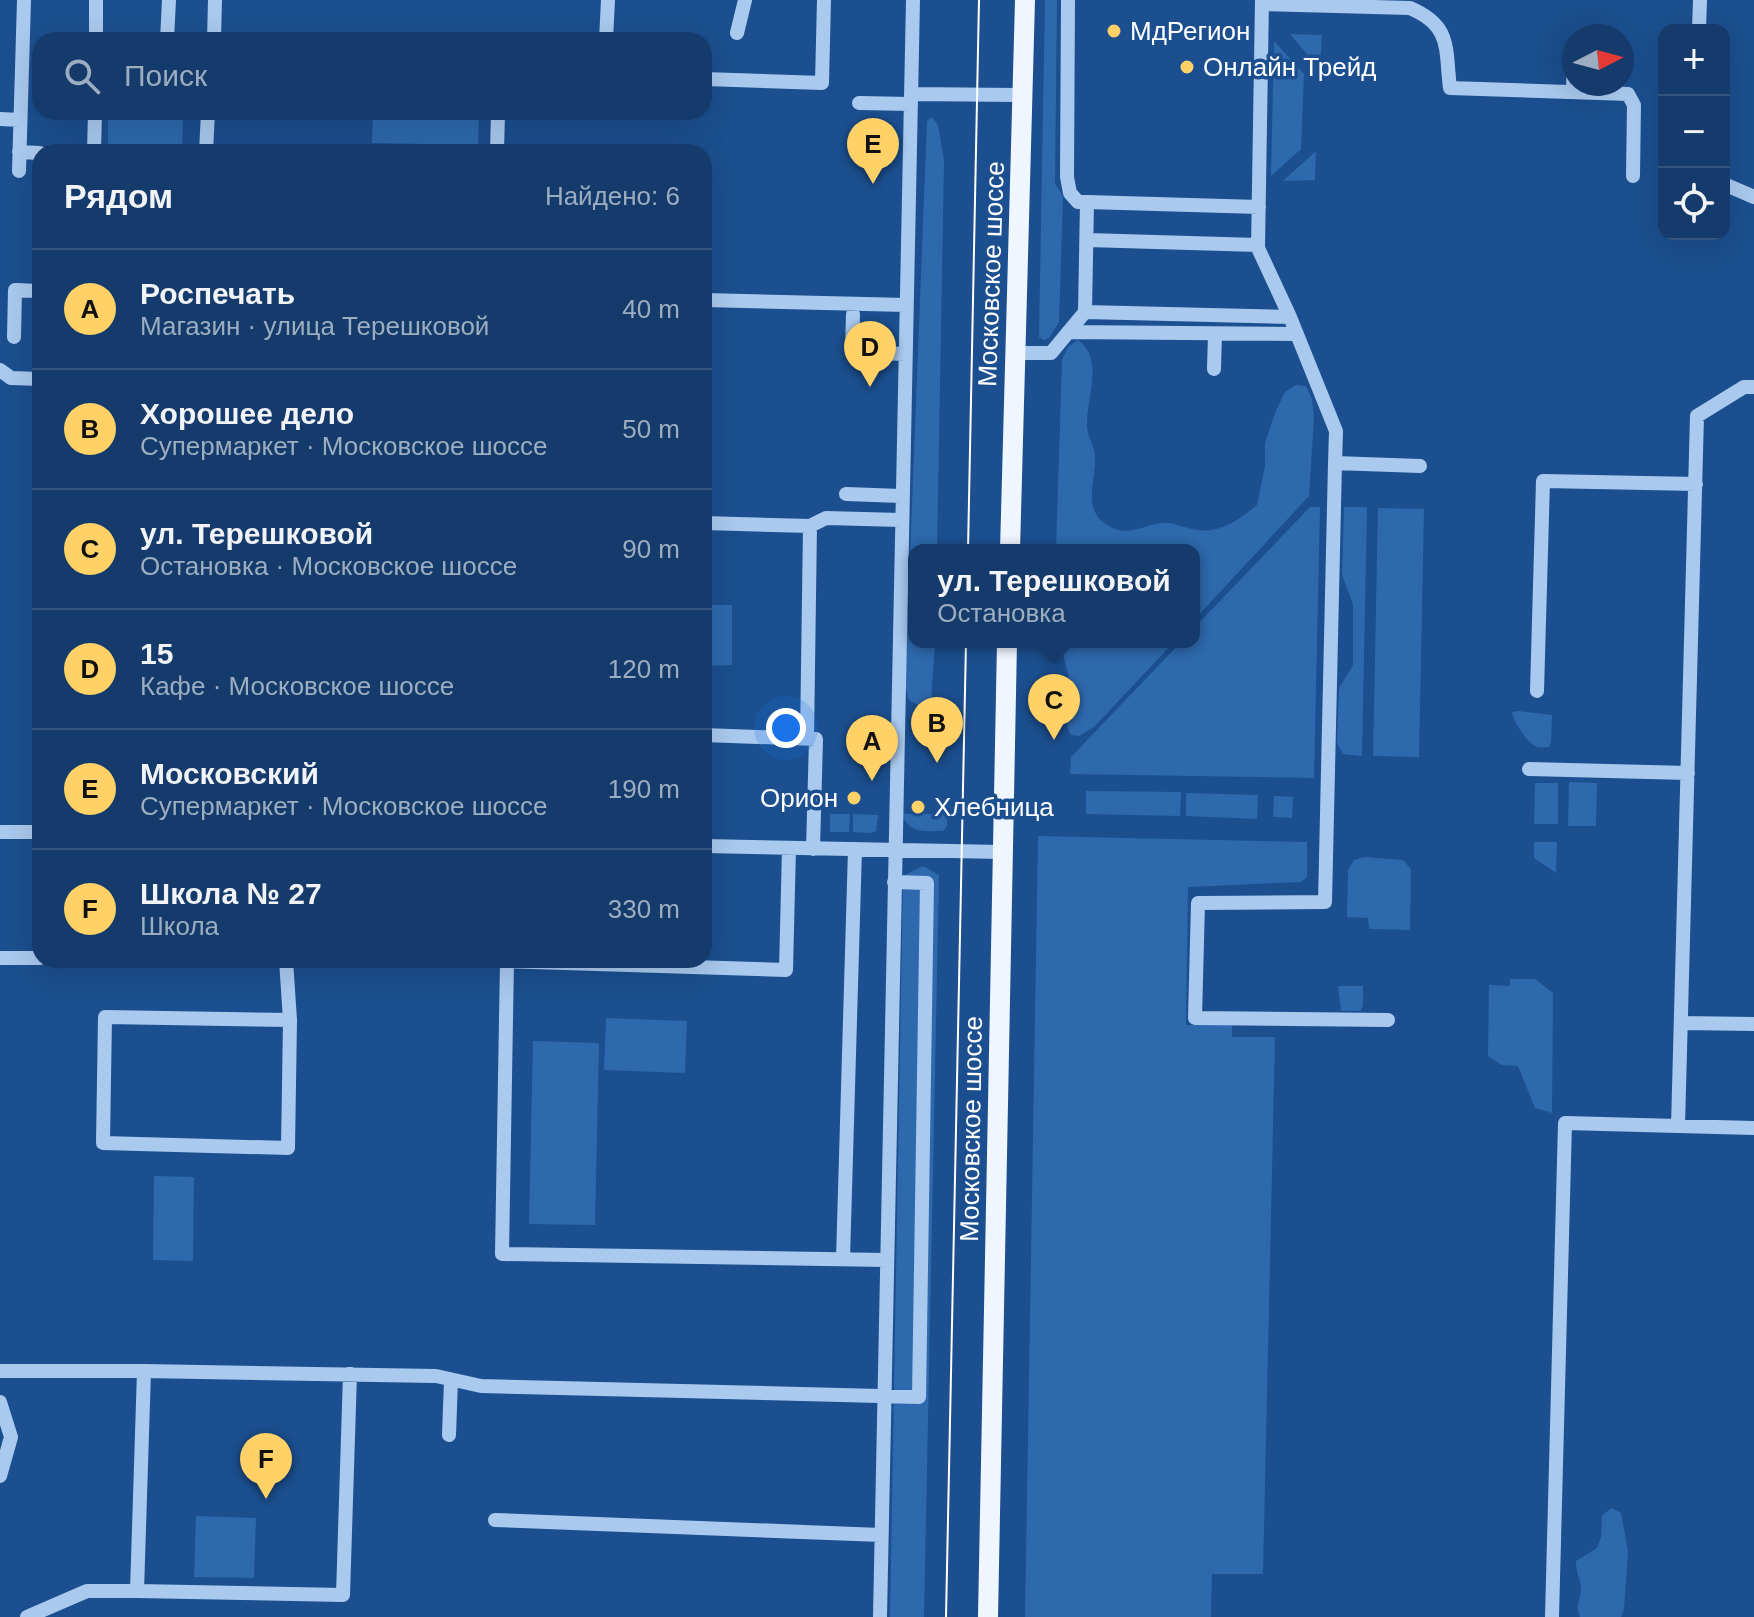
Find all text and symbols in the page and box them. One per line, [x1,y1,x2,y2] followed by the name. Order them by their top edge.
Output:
[1130,16,1250,46] place label: МдРегион
[1105,22,1123,40] marker: МдРегион
[1562,24,1634,96] north arrow
[1658,24,1730,240] map controls
[1658,24,1730,96] button: +
[32,32,712,120] search box
[1203,52,1376,82] place label: Онлайн Трейд
[60,54,104,98] icon: search
[1178,58,1196,76] marker: Онлайн Трейд
[124,59,207,92] text: Поиск
[1658,96,1730,168] button: −
[847,118,899,184] pin: E
[972,161,1010,387] street label: Московское шоссе
[1658,168,1730,240] button: locate
[64,177,173,215] text: Рядом
[545,181,680,211] text: Найдено: 6
[140,277,295,310] text: Роспечать
[81,294,99,324] text: A
[622,294,680,324] text: 40 m
[140,311,489,341] text: Магазин · улица Терешковой
[844,321,896,387] pin: D
[140,397,354,430] text: Хорошее дело
[81,414,99,444] text: B
[622,414,680,444] text: 50 m
[140,431,548,461] text: Супермаркет · Московское шоссе
[140,517,373,550] text: ул. Терешковой
[81,534,99,564] text: C
[622,534,680,564] text: 90 m
[908,544,1200,648] popup
[140,551,517,581] text: Остановка · Московское шоссе
[937,564,1171,597] text: ул. Терешковой
[937,598,1066,628] text: Остановка
[140,637,173,670] text: 15
[81,654,99,684] text: D
[608,654,680,684] text: 120 m
[140,671,454,701] text: Кафе · Московское шоссе
[1028,674,1080,740] pin: C
[911,697,963,763] pin: B
[766,708,806,748] your location
[846,715,898,781] pin: A
[140,757,319,790] text: Московский
[81,774,99,804] text: E
[608,774,680,804] text: 190 m
[760,783,838,813] place label: Орион
[845,789,863,807] marker: Орион
[140,791,548,821] text: Супермаркет · Московское шоссе
[934,792,1054,822] place label: Хлебница
[909,798,927,816] marker: Хлебница
[140,877,322,910] text: Школа № 27
[82,894,98,924] text: F
[608,894,680,924] text: 330 m
[140,911,219,941] text: Школа
[954,1016,988,1242] street label: Московское шоссе
[240,1433,292,1499] pin: F

